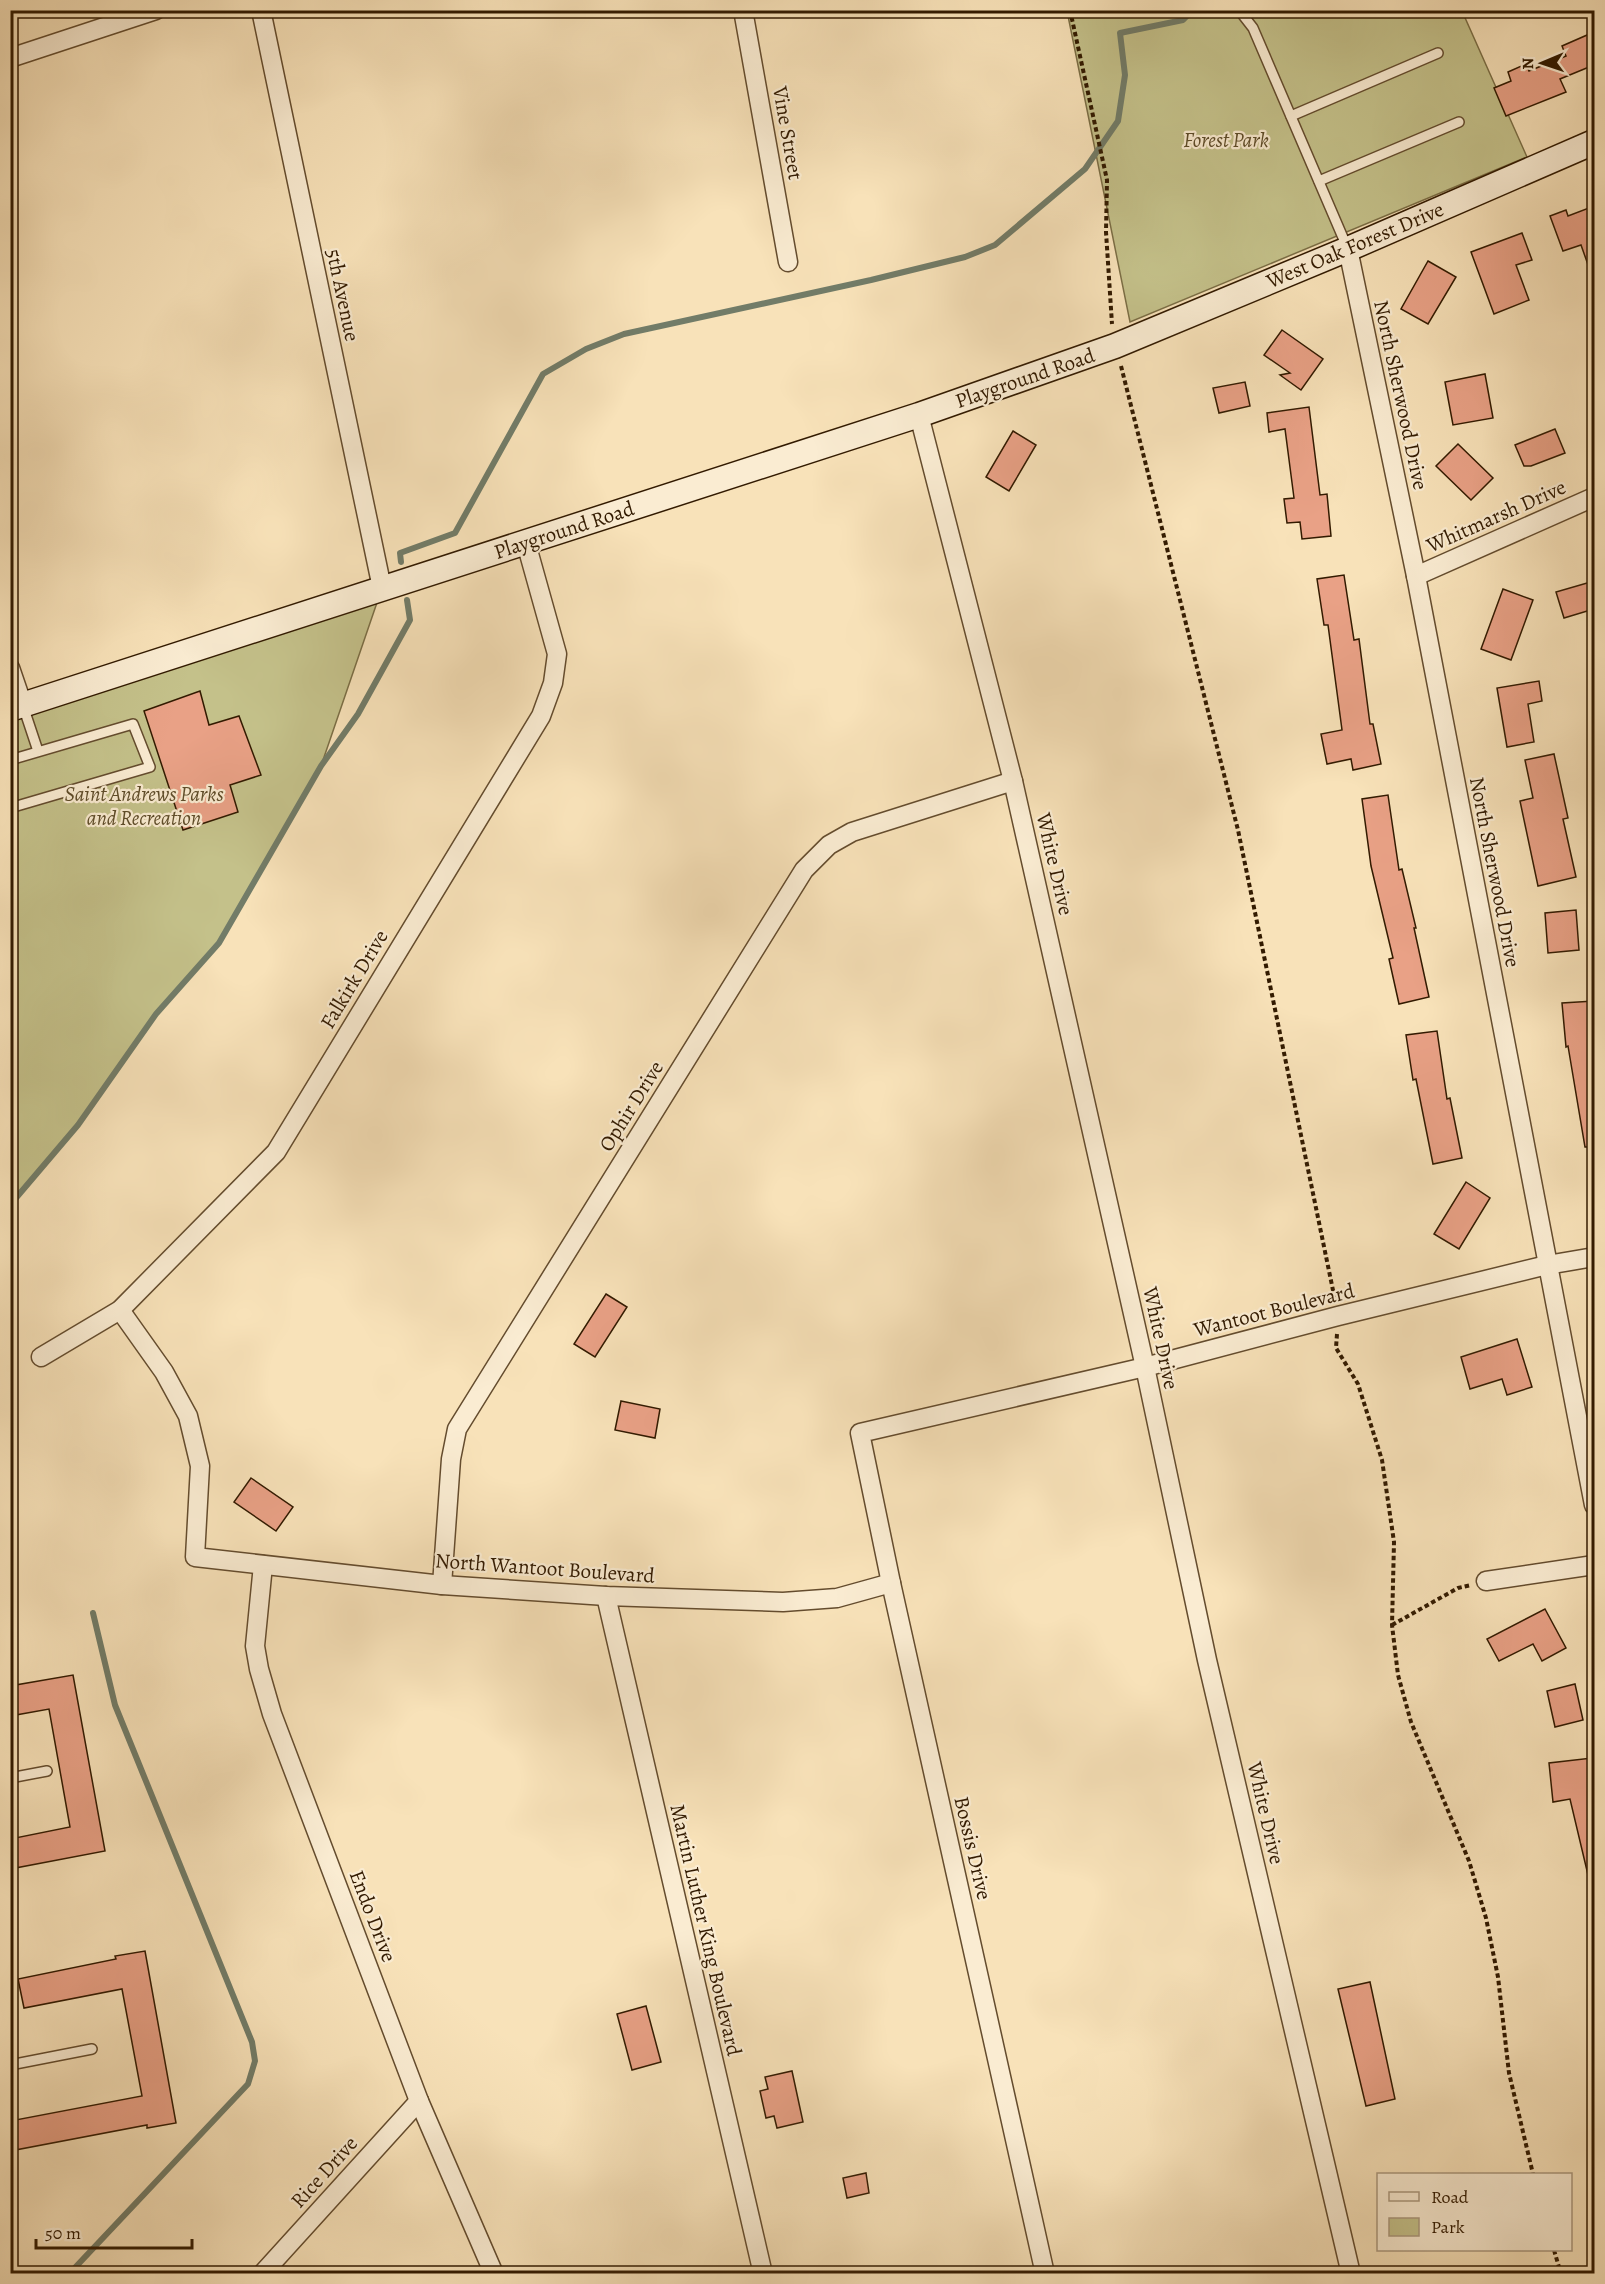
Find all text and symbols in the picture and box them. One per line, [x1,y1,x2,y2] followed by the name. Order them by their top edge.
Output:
[1512,33,1572,93] north arrow
[1517,57,1539,70] text: N
[766,83,810,182] street label: Vine Street
[1183,126,1269,154] park label: Forest Park
[1261,195,1448,295] street label: West Oak Forest Drive
[320,246,366,344] street label: 5th Avenue
[1367,298,1435,492] street label: North Sherwood Drive
[951,341,1099,415] street label: Playground Road
[1421,473,1570,560] street label: Whitmarsh Drive
[490,494,638,566] street label: Playground Road
[1463,774,1527,970] street label: North Sherwood Drive
[64,780,224,832] park label: Saint Andrews Parks and Recreation
[1029,809,1080,918] street label: White Drive
[313,924,395,1034] street label: Falkirk Drive
[592,1055,670,1157] street label: Ophir Drive
[1190,1276,1358,1344] street label: Wantoot Boulevard
[1136,1283,1186,1392] street label: White Drive
[434,1546,657,1590] street label: North Wantoot Boulevard
[1240,1758,1291,1867] street label: White Drive
[948,1794,998,1902] street label: Bossis Drive
[663,1801,749,2059] street label: Martin Luther King Boulevard
[343,1866,403,1966] street label: Endo Drive
[284,2130,364,2214] street label: Rice Drive
[1377,2173,1572,2251] legend
[1431,2185,1469,2209] text: Road
[36,2212,192,2250] scale bar
[1431,2215,1465,2239] text: Park
[45,2221,81,2245] text: 50 m

